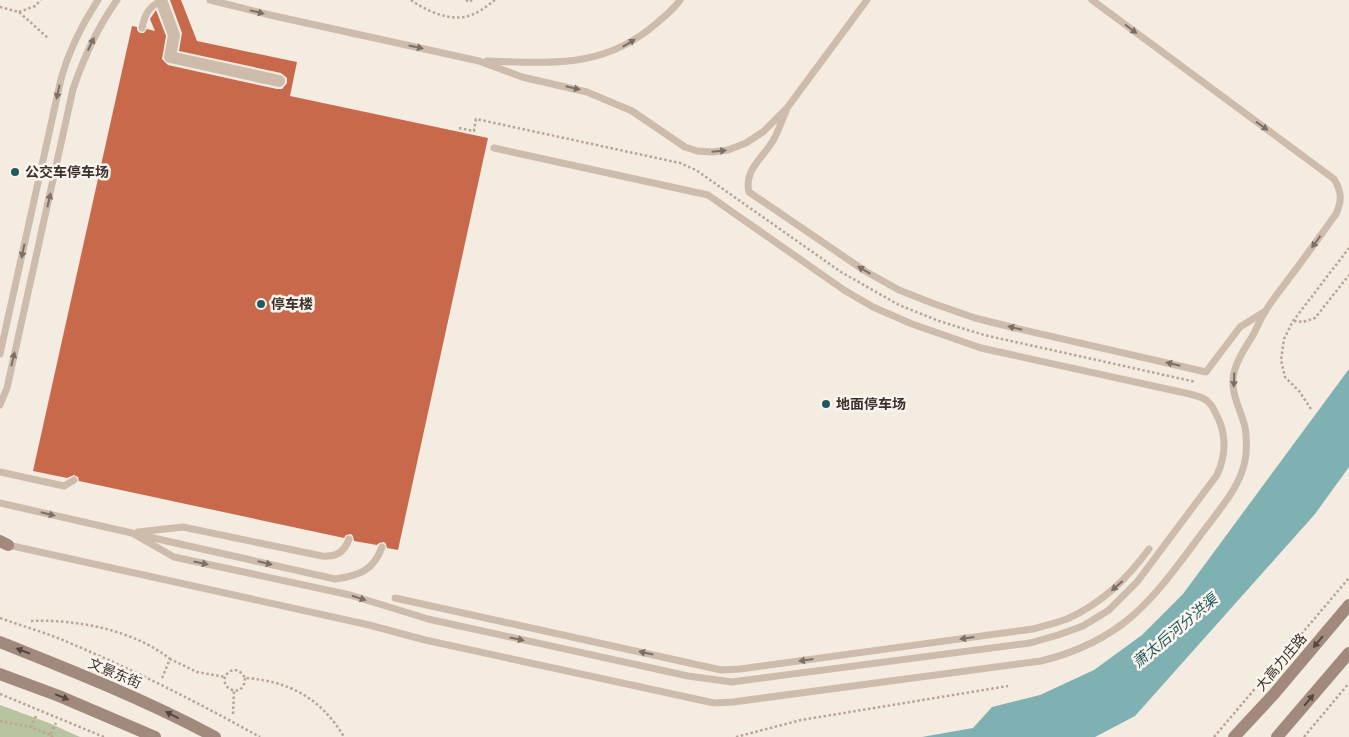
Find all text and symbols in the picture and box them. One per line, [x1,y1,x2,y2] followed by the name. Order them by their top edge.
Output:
[250,8,265,16] one-way arrow
[1124,24,1138,34] one-way arrow
[87,36,95,51] one-way arrow
[623,39,636,48] one-way arrow
[408,43,423,51] one-way arrow
[565,84,580,92] one-way arrow
[54,85,62,100] one-way arrow
[1255,120,1268,131] one-way arrow
[711,147,727,155] one-way arrow
[25,163,109,181] place label: 公交车停车场
[9,166,21,178] marker: 公交车停车场
[45,192,53,208] one-way arrow
[1311,236,1321,249] one-way arrow
[19,243,27,258] one-way arrow
[857,266,870,275] one-way arrow
[271,295,313,313] place label: 停车楼
[255,298,267,310] marker: 停车楼
[1007,324,1022,332] one-way arrow
[9,351,17,366] one-way arrow
[1165,360,1181,368] one-way arrow
[1229,373,1237,389] one-way arrow
[836,395,906,413] place label: 地面停车场
[820,398,832,410] marker: 地面停车场
[40,510,55,518] one-way arrow
[193,559,208,567] one-way arrow
[258,559,273,567] one-way arrow
[1111,580,1124,591] one-way arrow
[1128,588,1223,672] water label: 萧太后河分洪渠
[352,595,367,603] one-way arrow
[1252,629,1310,695] street label: 大高力庄路
[959,634,975,642] one-way arrow
[509,635,524,643] one-way arrow
[1312,635,1323,648] one-way arrow
[15,647,30,655] one-way arrow
[639,649,654,657] one-way arrow
[86,654,144,692] street label: 文景东街
[798,656,814,664] one-way arrow
[55,694,69,702] one-way arrow
[1304,694,1315,707] one-way arrow
[165,711,179,719] one-way arrow

